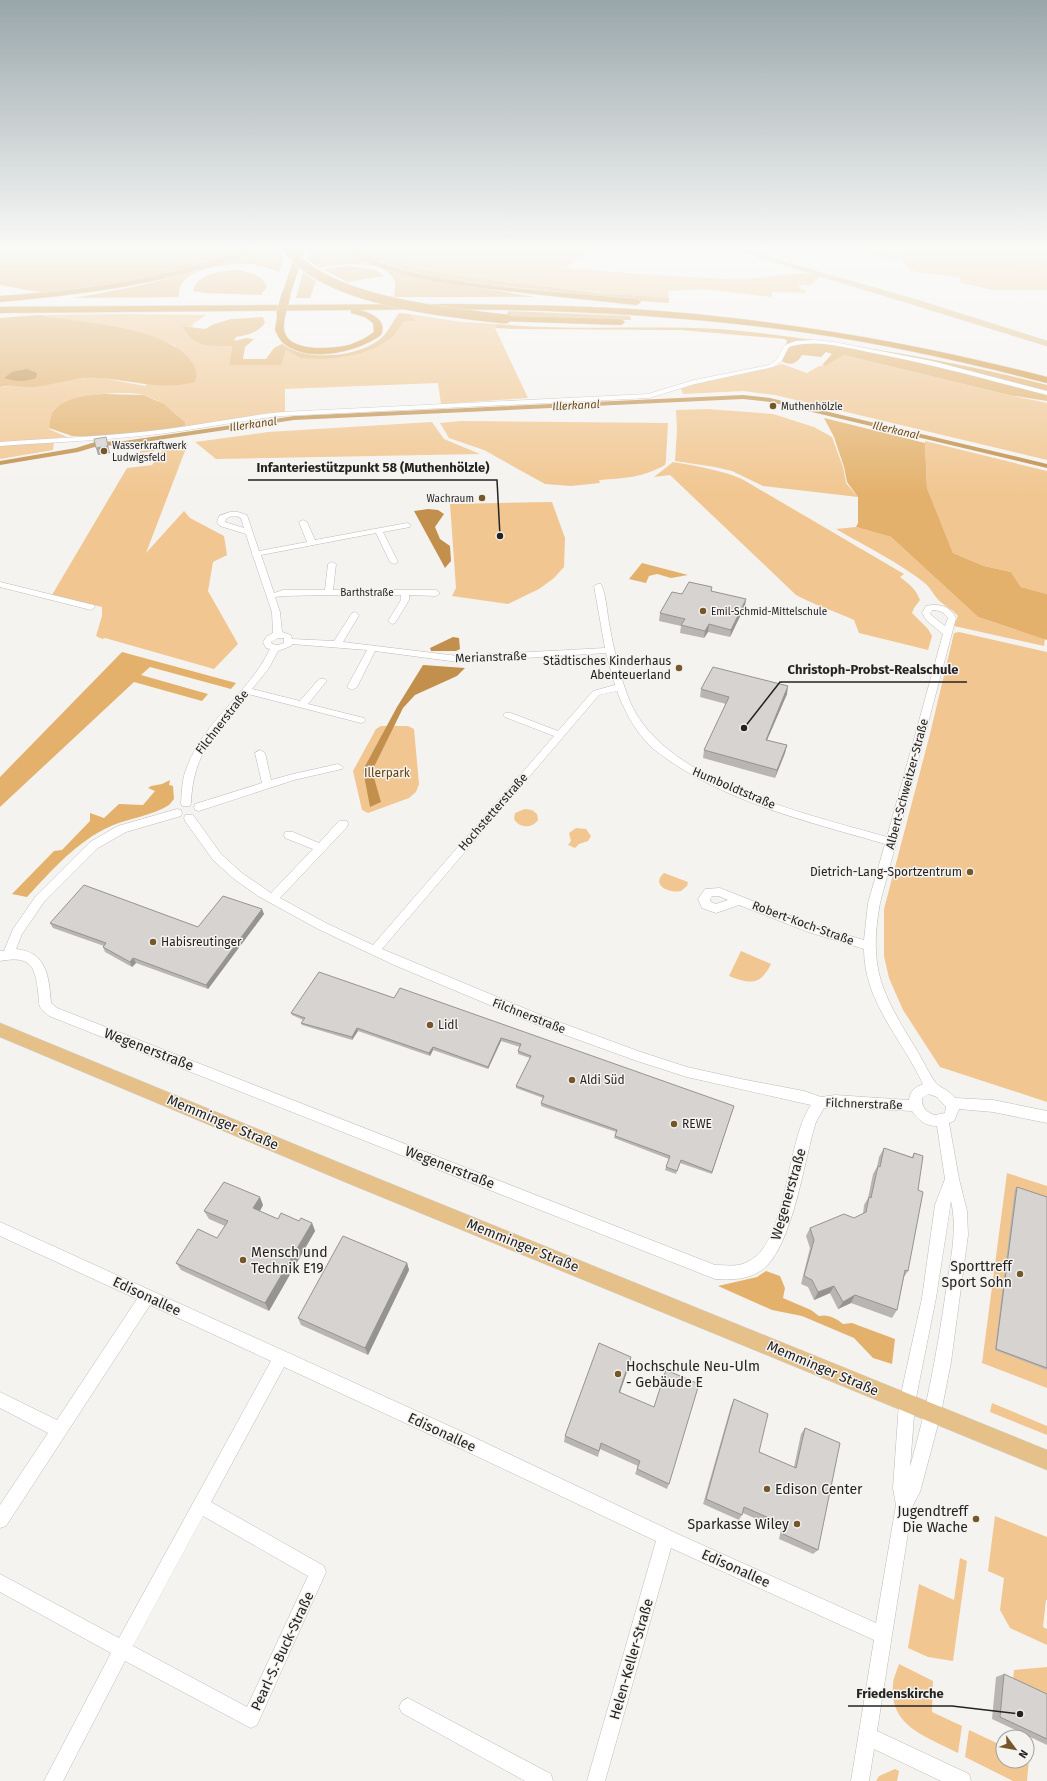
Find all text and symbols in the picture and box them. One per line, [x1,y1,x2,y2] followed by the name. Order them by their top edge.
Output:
[552,398,600,413] water label: Illerkanal
[768,401,778,411] marker: Muthenhölzle
[781,401,843,413] place label: Muthenhölzle
[229,415,277,434] water label: Illerkanal
[871,419,920,442] water label: Illerkanal
[112,440,187,464] place label: Wasserkraftwerk Ludwigsfeld
[99,446,109,456] marker: Wasserkraftwerk Ludwigsfeld
[248,455,497,480] callout: Infanteriestützpunkt 58 (Muthenhölzle)
[257,460,489,475] text: Infanteriestützpunkt 58 (Muthenhölzle)
[427,493,474,505] place label: Wachraum
[477,493,487,503] marker: Wachraum
[340,587,394,599] street label: Barthstraße
[698,606,708,616] marker: Emil-Schmid-Mittelschule
[711,606,827,618] place label: Emil-Schmid-Mittelschule
[455,649,527,665] street label: Merianstraße
[543,654,671,682] place label: Städtisches Kinderhaus Abenteuerland
[780,657,967,682] callout: Christoph-Probst-Realschule
[788,662,958,677] text: Christoph-Probst-Realschule
[674,663,684,673] marker: Städtisches Kinderhaus Abenteuerland
[193,687,251,757] street label: Filchnerstraße
[883,717,931,851] street label: Albert-Schweitzer-Straße
[690,764,778,812] street label: Humboldtstraße
[364,766,411,780] park label: Illerpark
[456,770,530,854] street label: Hochstetterstraße
[810,865,962,879] place label: Dietrich-Lang-Sportzentrum
[965,867,975,877] marker: Dietrich-Lang-Sportzentrum
[750,898,856,948] street label: Robert-Koch-Straße
[161,935,242,949] place label: Habisreutinger
[148,937,158,947] marker: Habisreutinger
[490,996,568,1036] street label: Filchnerstraße
[438,1018,459,1032] place label: Lidl
[425,1020,435,1030] marker: Lidl
[102,1025,196,1074] street label: Wegenerstraße
[580,1073,625,1087] place label: Aldi Süd
[567,1075,577,1085] marker: Aldi Süd
[164,1091,281,1154] street label: Memminger Straße
[825,1096,903,1112] street label: Filchnerstraße
[682,1117,712,1131] place label: REWE
[669,1119,679,1129] marker: REWE
[403,1143,497,1192] street label: Wegenerstraße
[767,1146,810,1242] street label: Wegenerstraße
[464,1215,581,1276] street label: Memminger Straße
[251,1244,328,1277] place label: Mensch und Technik E19
[238,1255,248,1265] marker: Mensch und Technik E19
[941,1258,1013,1291] place label: Sporttreff Sport Sohn
[1015,1269,1025,1279] marker: Sporttreff Sport Sohn
[110,1273,184,1320] street label: Edisonallee
[764,1337,881,1400] street label: Memminger Straße
[626,1358,760,1391] place label: Hochschule Neu-Ulm - Gebäude E
[613,1369,623,1379] marker: Hochschule Neu-Ulm - Gebäude E
[405,1409,479,1456] street label: Edisonallee
[775,1481,863,1498] place label: Edison Center
[762,1484,772,1494] marker: Edison Center
[897,1503,969,1536] place label: Jugendtreff Die Wache
[971,1514,981,1524] marker: Jugendtreff Die Wache
[687,1516,789,1533] place label: Sparkasse Wiley
[792,1519,802,1529] marker: Sparkasse Wiley
[699,1546,773,1591] street label: Edisonallee
[247,1589,318,1713] street label: Pearl-S.-Buck-Straße
[606,1597,657,1722] street label: Helen-Keller-Straße
[848,1681,952,1706] callout: Friedenskirche
[856,1686,944,1701] text: Friedenskirche
[995,1729,1035,1769] north arrow
[1016,1747,1031,1761] text: N

